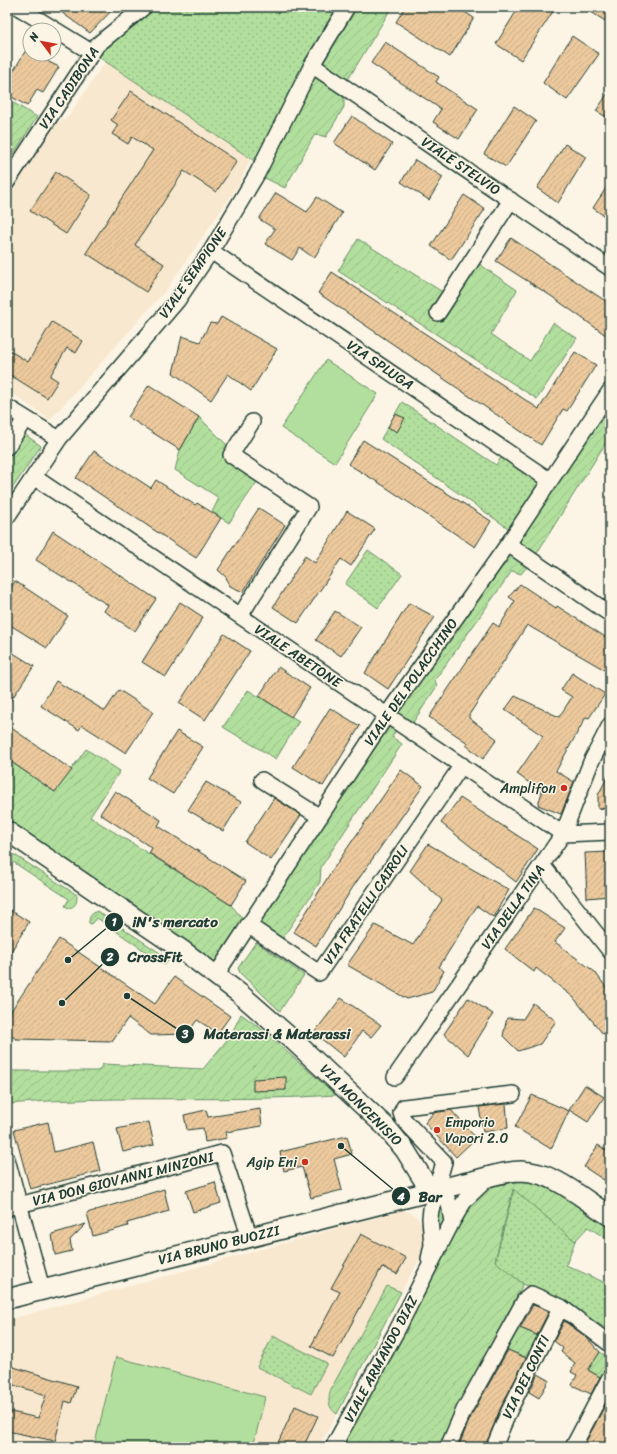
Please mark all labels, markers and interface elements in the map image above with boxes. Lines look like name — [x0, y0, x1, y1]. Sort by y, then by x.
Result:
north arrow — [22, 22, 62, 62]
text: N — [23, 28, 44, 46]
street label: VIA CADIBONA — [32, 42, 106, 134]
street label: VIALE STELVIO — [416, 130, 506, 202]
street label: VIALE SEMPIONE — [152, 221, 235, 324]
street label: VIA SPLUGA — [341, 333, 419, 397]
street label: VIALE DEL POLACCHINO — [357, 613, 465, 751]
street label: VIALE ABETONE — [249, 617, 348, 695]
place label: Amplifon — [499, 776, 556, 801]
marker: Amplifon — [559, 783, 569, 793]
street label: VIA FRATELLI CAIROLI — [317, 839, 416, 970]
street label: VIA DELLA TINA — [474, 859, 552, 955]
callout: iN's mercato — [104, 908, 226, 935]
text: iN's mercato — [132, 909, 218, 935]
text: 1 — [111, 911, 117, 933]
callout: CrossFit — [100, 944, 191, 971]
text: CrossFit — [126, 944, 183, 970]
text: 2 — [106, 946, 114, 968]
callout: Materassi & Materassi — [175, 1020, 358, 1047]
text: Materassi & Materassi — [203, 1021, 351, 1047]
text: 3 — [181, 1023, 189, 1045]
street label: VIA MONCENISIO — [314, 1058, 408, 1152]
place label: Emporio Vapori 2.0 — [445, 1110, 508, 1151]
marker: Emporio Vapori 2.0 — [432, 1125, 442, 1135]
street label: VIA DON GIOVANNI MINZONI — [30, 1144, 218, 1214]
place label: Agip Eni — [246, 1150, 298, 1175]
marker: Agip Eni — [300, 1157, 310, 1167]
callout: Bar — [391, 1183, 450, 1210]
text: Bar — [418, 1184, 443, 1210]
text: 4 — [396, 1186, 405, 1208]
street label: VIA BRUNO BUOZZI — [156, 1217, 284, 1272]
street label: VIALE ARMANDO DIAZ — [337, 1291, 425, 1427]
street label: VIA DEI CONTI — [495, 1330, 557, 1423]

